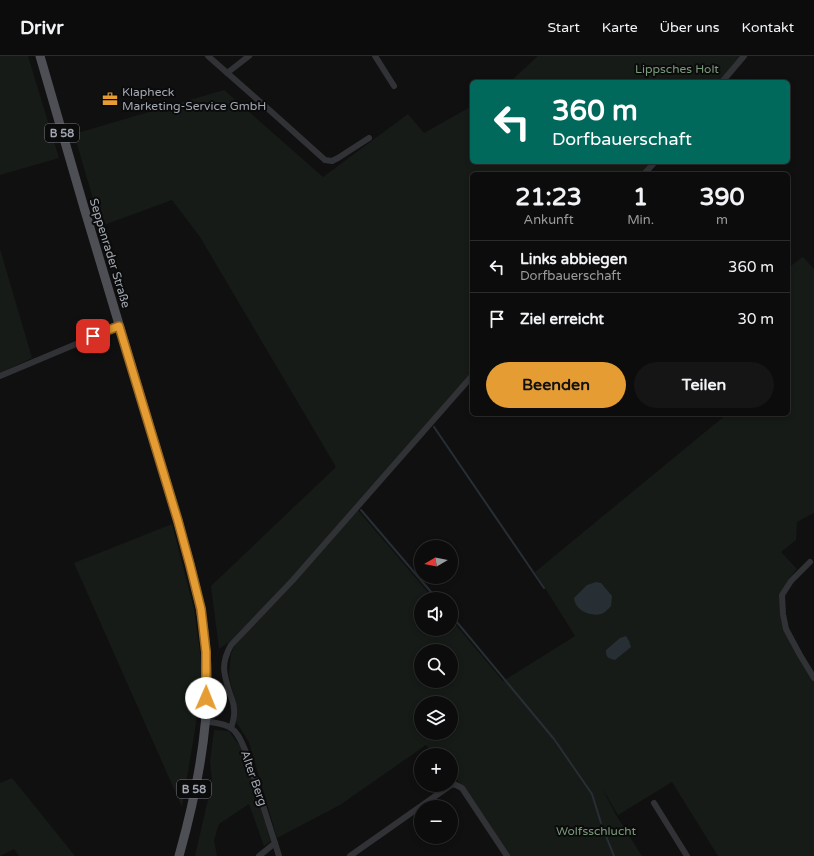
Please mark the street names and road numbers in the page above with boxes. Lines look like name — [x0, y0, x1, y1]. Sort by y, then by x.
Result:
road number: B 58 — [45, 124, 79, 142]
street label: Seppenrader Straße — [87, 196, 133, 310]
street label: Alter Berg — [238, 748, 270, 808]
road number: B 58 — [177, 780, 211, 798]

